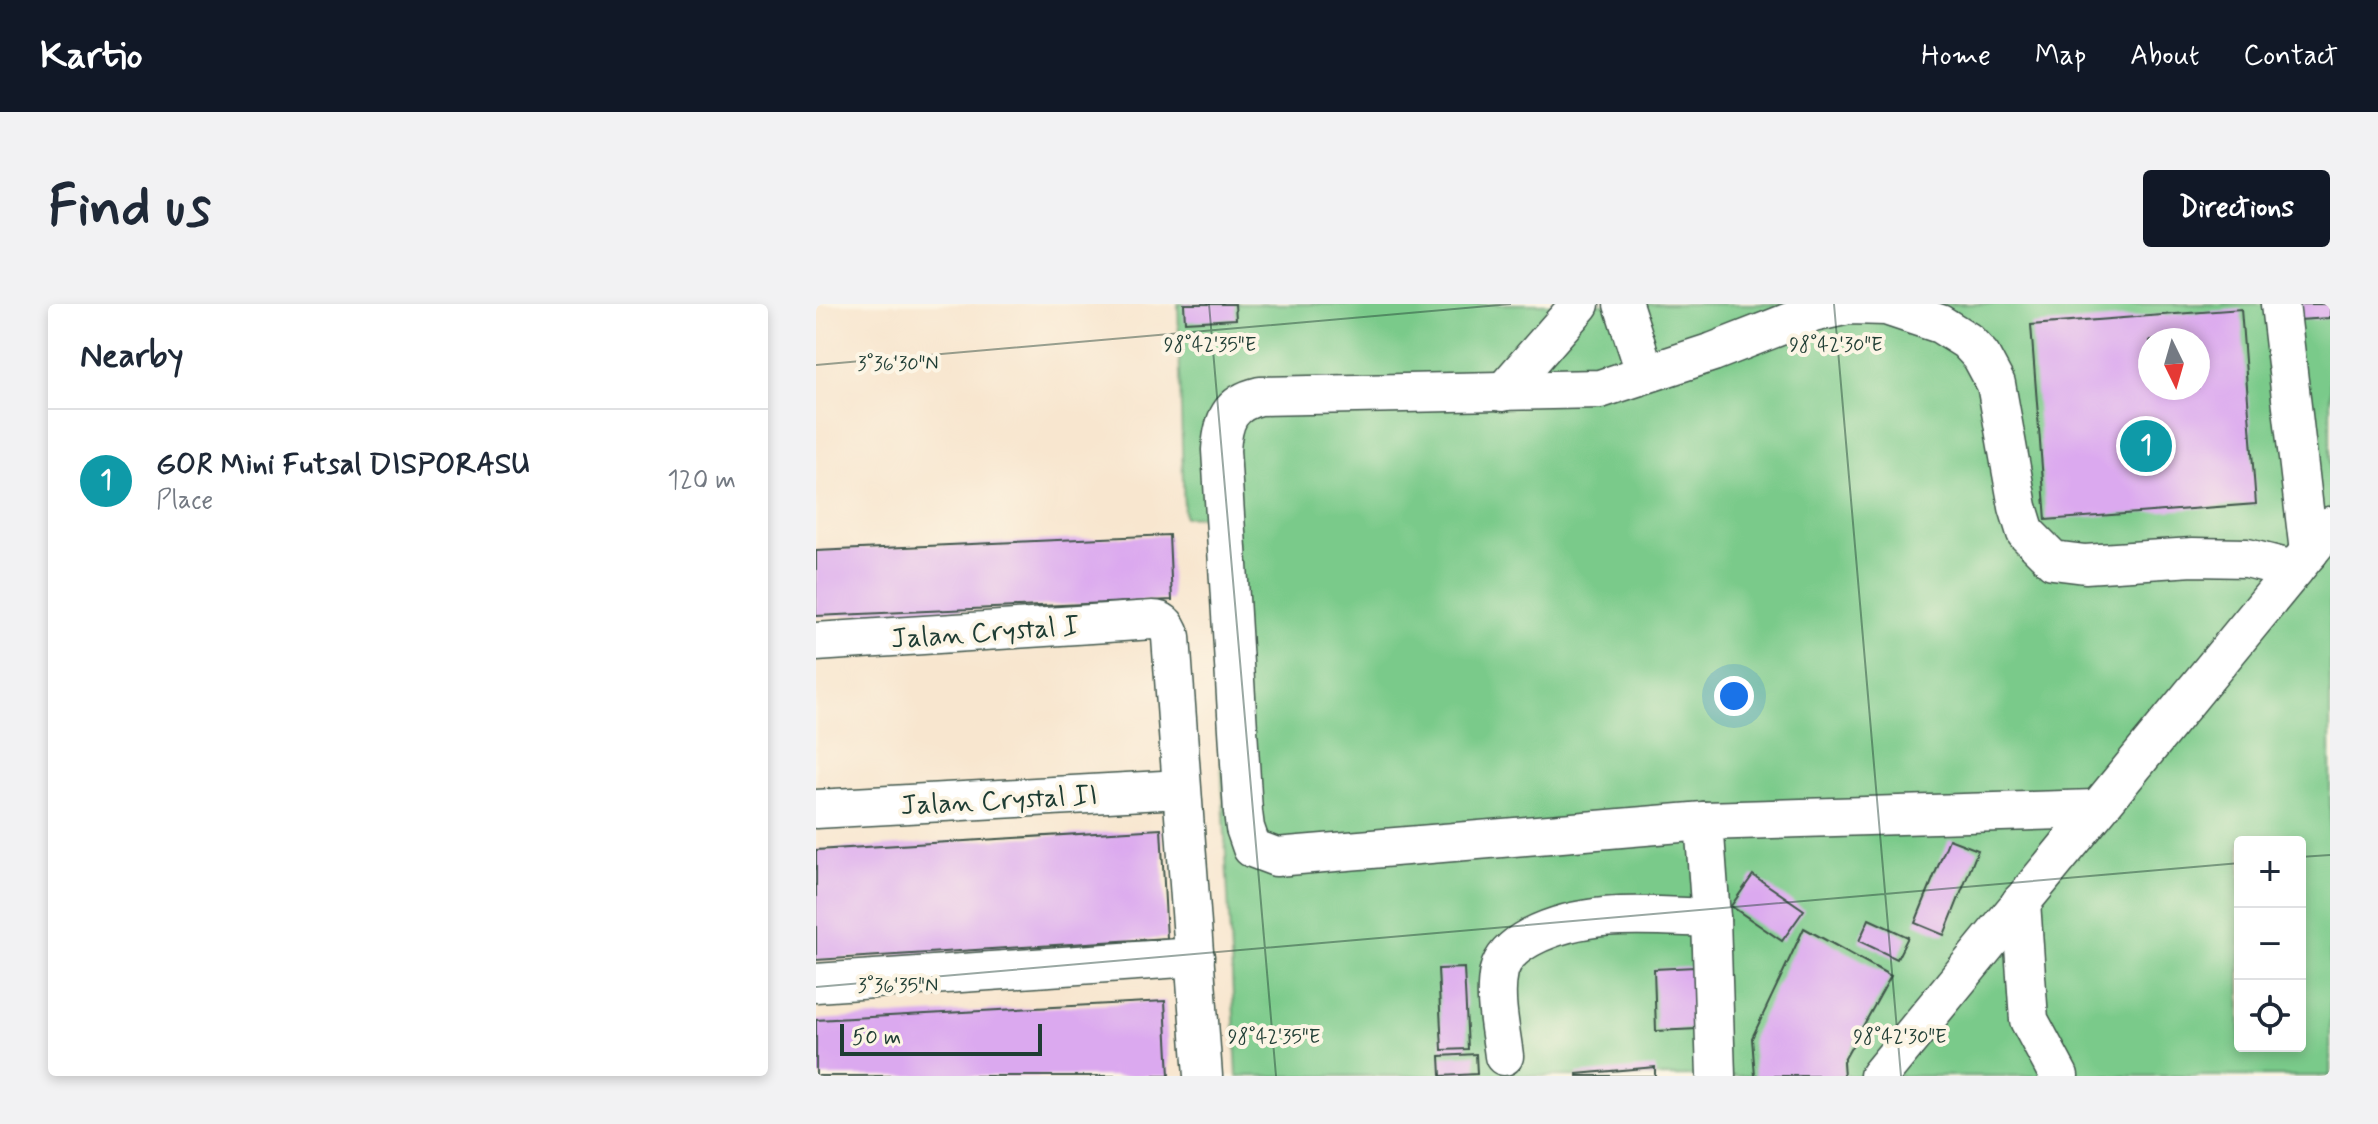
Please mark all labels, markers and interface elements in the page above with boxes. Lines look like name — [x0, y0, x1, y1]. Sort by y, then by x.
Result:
text: Kartio — [40, 32, 143, 81]
text: Home — [1921, 38, 1991, 75]
text: Map — [2035, 38, 2086, 75]
text: About — [2130, 38, 2199, 75]
text: Contact — [2243, 38, 2338, 75]
button: Directions — [2143, 170, 2330, 247]
text: Find us — [48, 172, 211, 245]
north arrow — [2138, 328, 2210, 400]
text: 98°42'35"E — [1164, 332, 1256, 359]
text: 98°42'30"E — [1789, 332, 1883, 359]
text: Nearby — [80, 334, 184, 379]
text: 3°36'30"N — [857, 351, 939, 378]
pin: 1 — [2120, 416, 2172, 476]
text: GOR Mini Futsal DISPORASU — [156, 445, 530, 484]
text: 1 — [100, 464, 112, 498]
text: 120 m — [667, 464, 736, 498]
text: Place — [156, 484, 213, 518]
street label: Jalan Crystal I — [890, 608, 1081, 659]
your location — [1714, 676, 1754, 716]
street label: Jalan Crystal II — [900, 778, 1099, 825]
map controls — [2234, 836, 2306, 1052]
button: + — [2234, 836, 2306, 908]
button: − — [2234, 908, 2306, 980]
text: 3°36'35"N — [858, 973, 938, 1000]
button: locate — [2234, 980, 2306, 1052]
scale bar — [840, 1020, 1042, 1056]
text: 50 m — [852, 1024, 901, 1052]
text: 98°42'35"E — [1228, 1024, 1320, 1051]
text: 98°42'30"E — [1853, 1024, 1947, 1051]

